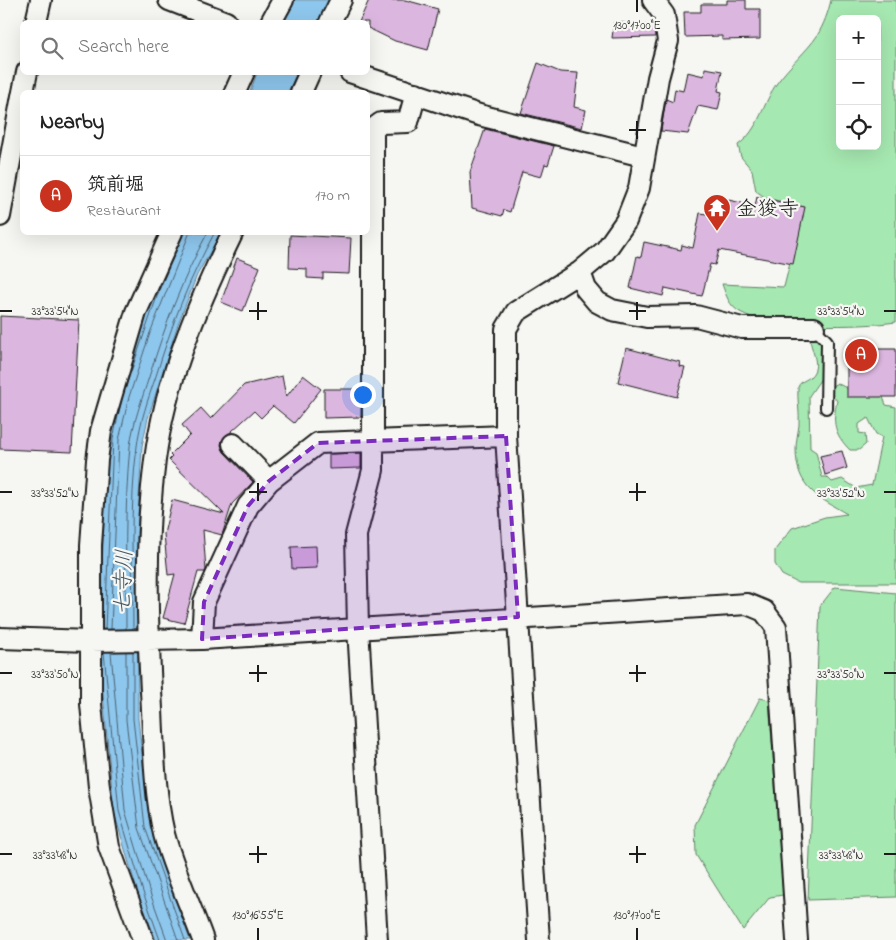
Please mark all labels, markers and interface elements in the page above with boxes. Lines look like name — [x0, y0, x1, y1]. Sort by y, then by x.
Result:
map controls — [836, 15, 881, 150]
button: + — [836, 15, 881, 60]
text: 130°17'00"E — [613, 17, 661, 35]
search box — [20, 20, 370, 75]
icon: search — [38, 34, 66, 62]
text: Search here — [78, 34, 169, 61]
button: − — [836, 60, 881, 105]
button: locate — [836, 105, 881, 150]
text: Nearby — [40, 108, 104, 138]
text: 筑前堀 — [87, 172, 144, 199]
text: A — [51, 184, 61, 208]
text: 170 m — [315, 184, 350, 208]
temple icon: 金狻寺 — [702, 193, 732, 232]
place label: 金狻寺 — [736, 195, 799, 225]
text: Restaurant — [87, 199, 161, 223]
text: 33°33'54"N — [31, 303, 79, 321]
text: 33°33'54"N — [817, 303, 865, 321]
pin: A — [845, 336, 877, 374]
your location — [350, 382, 376, 408]
text: 33°33'52"N — [31, 485, 79, 503]
text: 33°33'52"N — [817, 485, 865, 503]
water label: 七寺川 — [108, 549, 142, 616]
text: 33°33'50"N — [31, 666, 79, 684]
text: 33°33'50"N — [817, 666, 865, 684]
text: 33°33'48"N — [33, 847, 77, 865]
text: 33°33'48"N — [819, 847, 863, 865]
text: 130°16'55"E — [232, 907, 284, 925]
text: 130°17'00"E — [613, 907, 661, 925]

